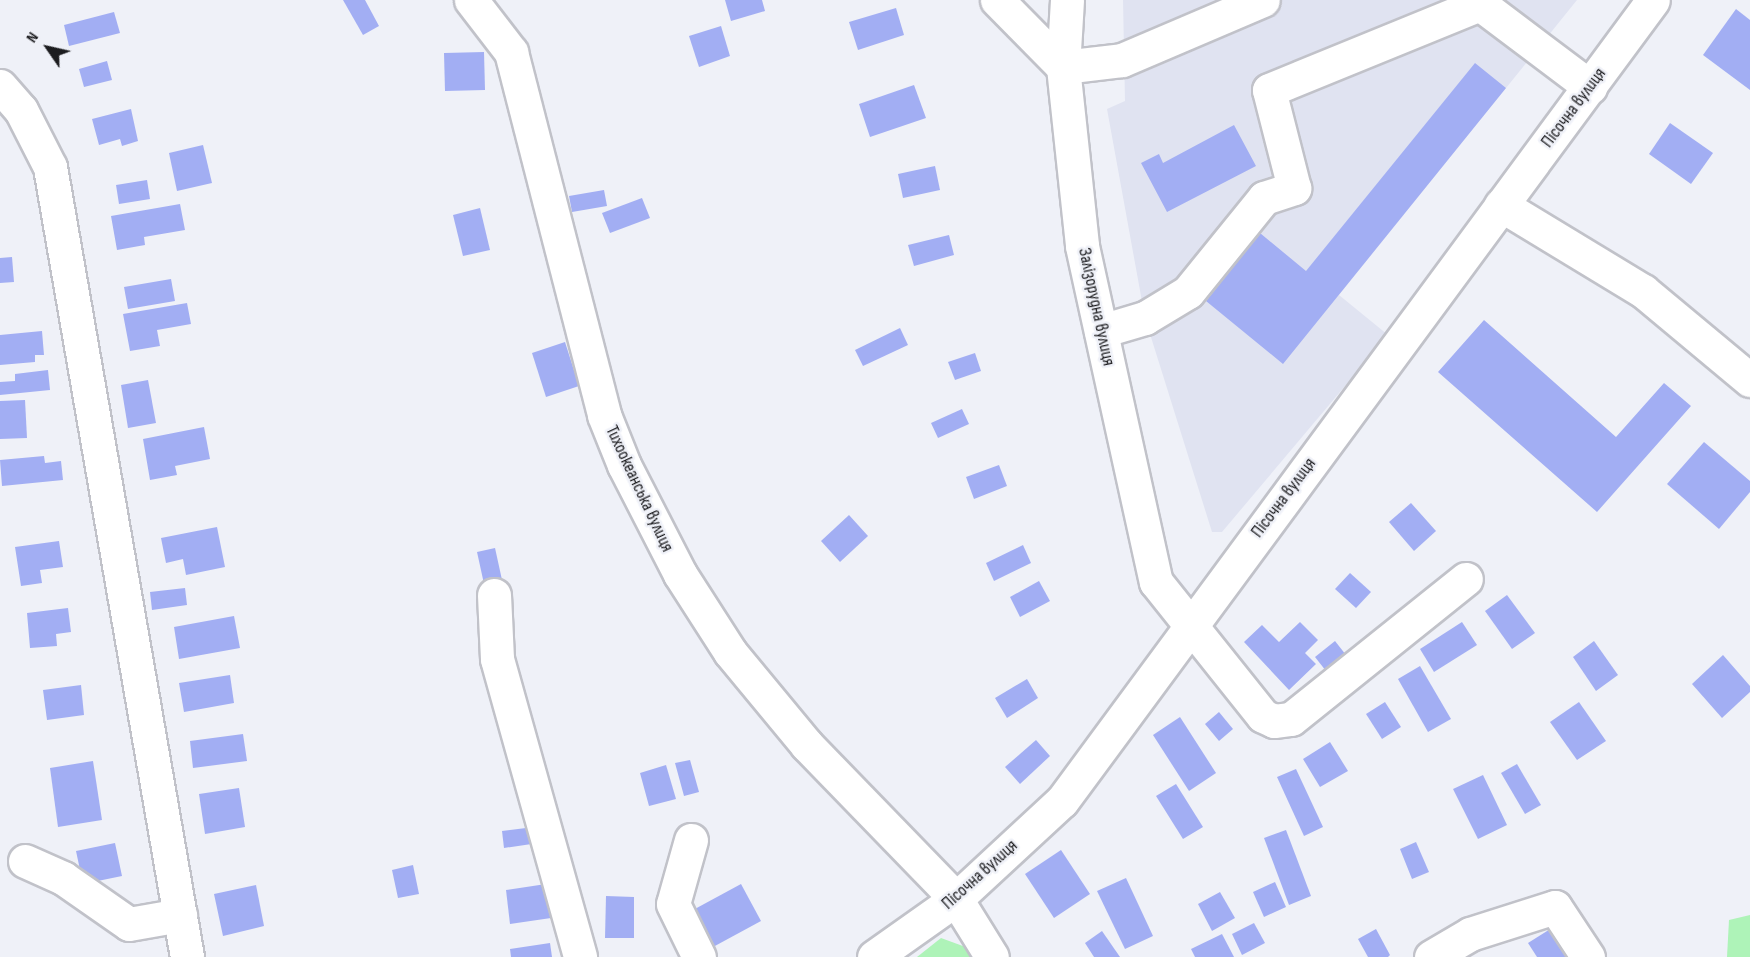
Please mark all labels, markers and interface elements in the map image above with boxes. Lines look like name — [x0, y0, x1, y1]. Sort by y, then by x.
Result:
north arrow — [18, 18, 78, 78]
text: N — [22, 29, 43, 47]
street label: Пісочна вулиця — [1537, 64, 1611, 152]
street label: Залізорудна вулиця — [1073, 246, 1119, 368]
street label: Тихоокеанська вулиця — [600, 422, 678, 556]
street label: Пісочна вулиця — [1247, 454, 1321, 542]
street label: Пісочна вулиця — [938, 835, 1022, 915]

